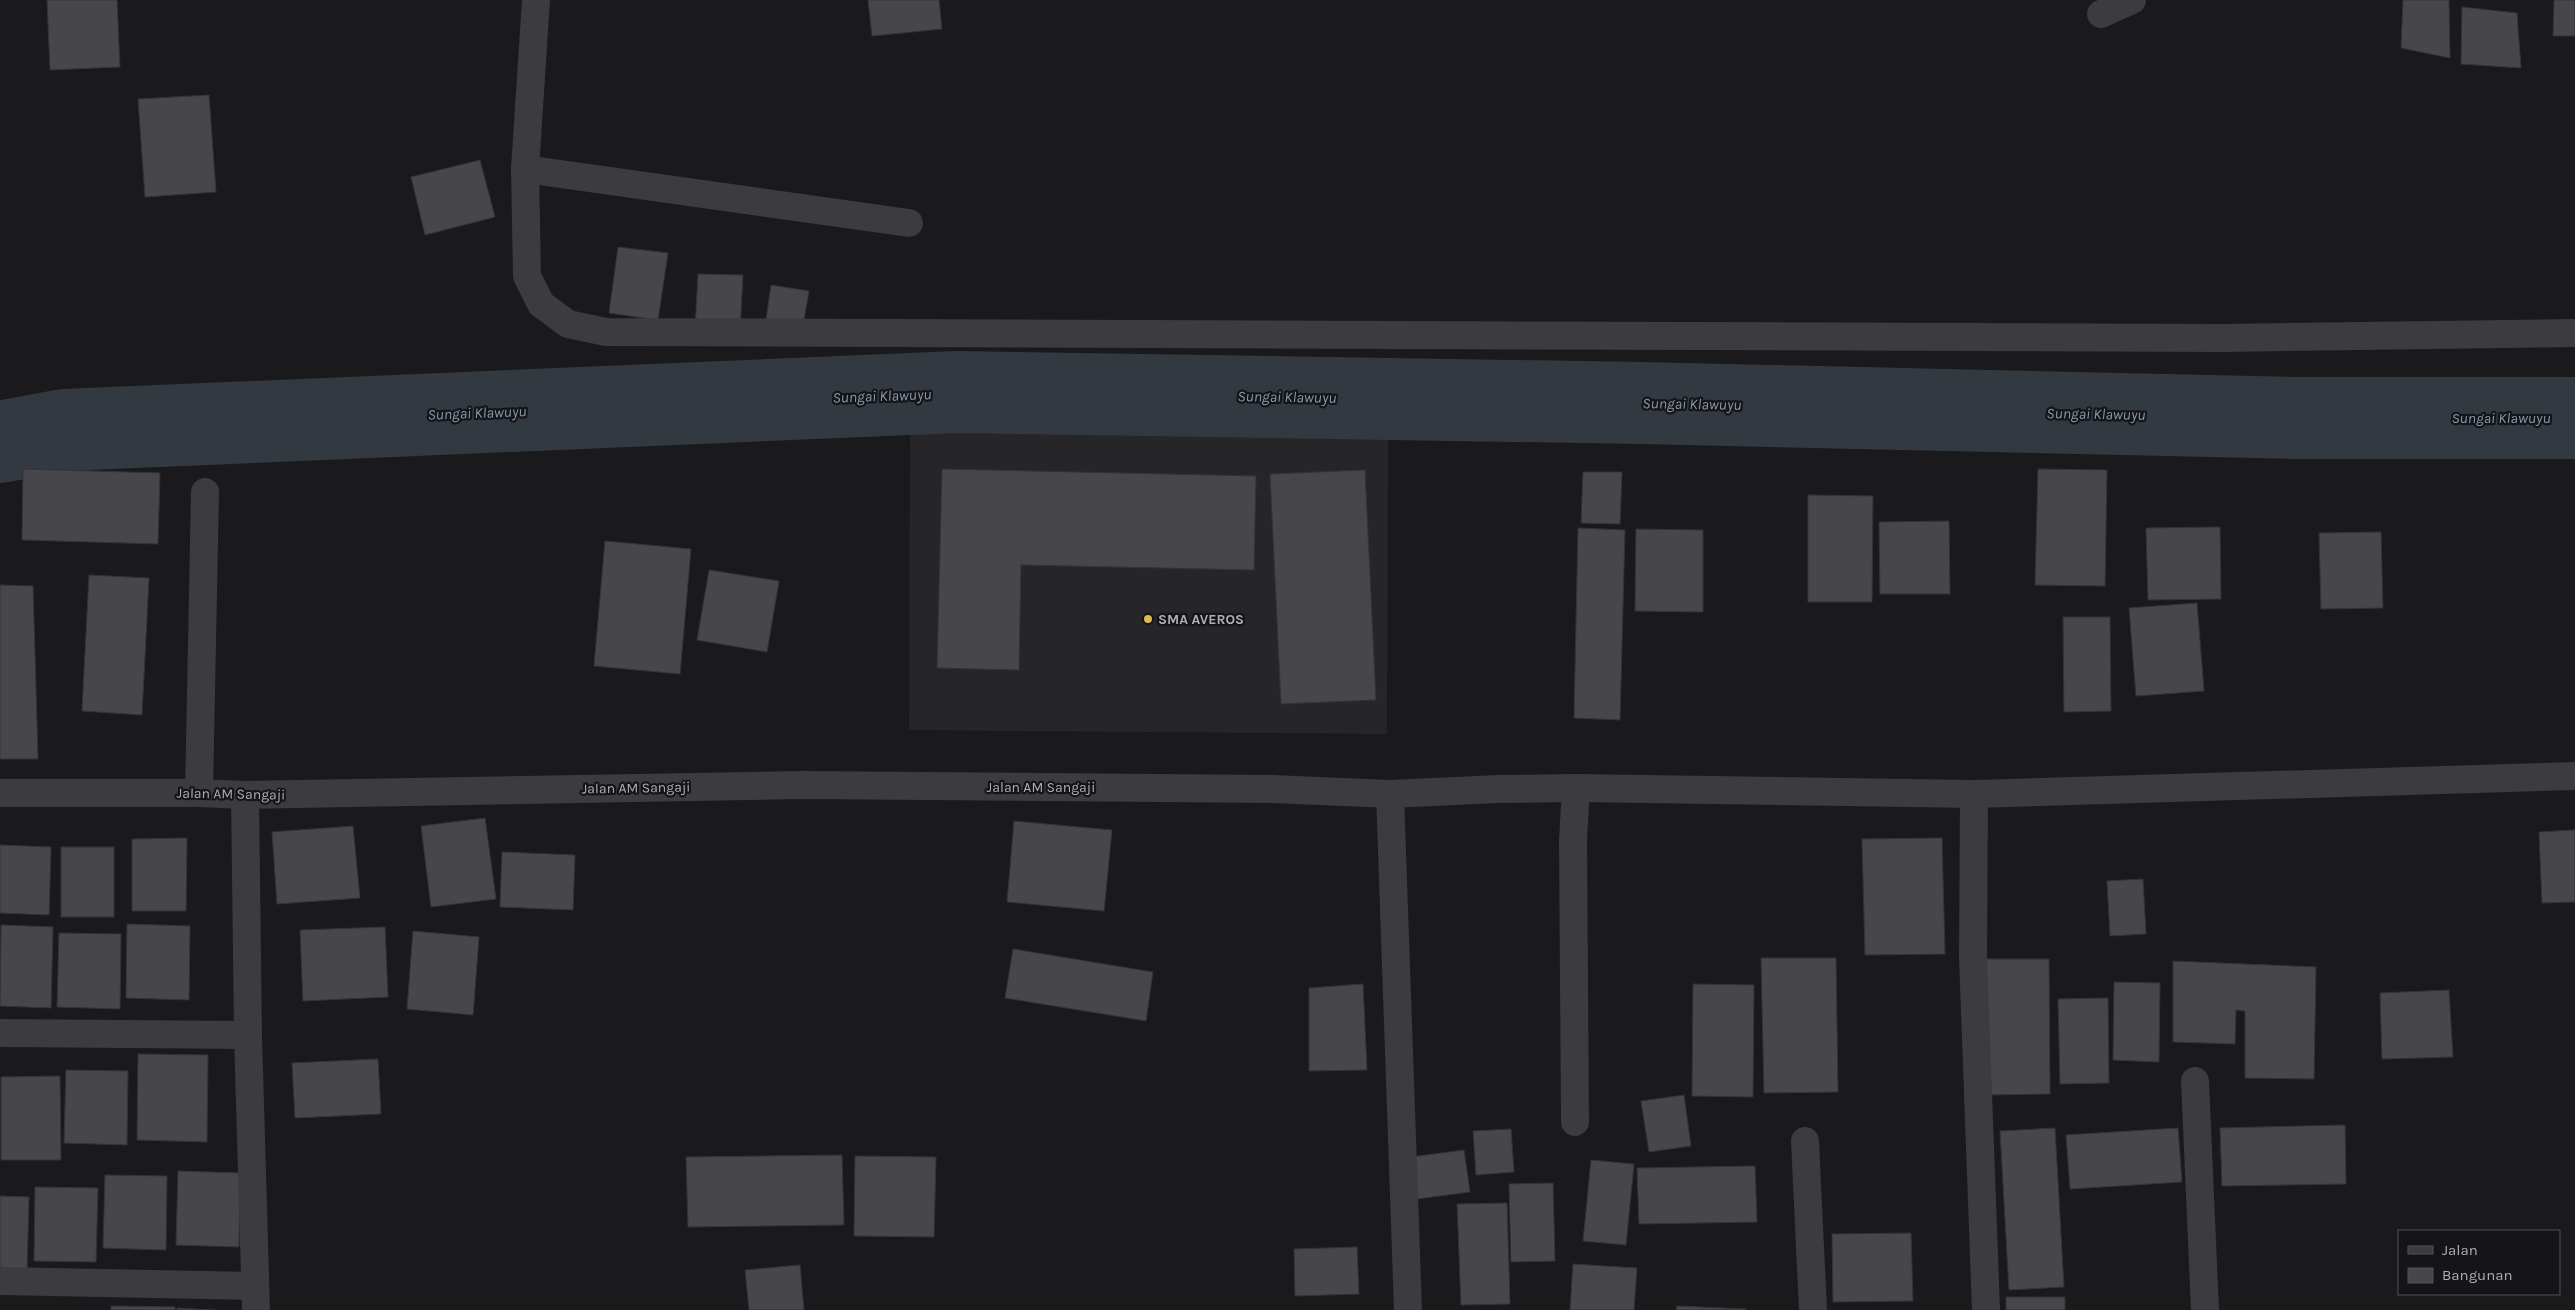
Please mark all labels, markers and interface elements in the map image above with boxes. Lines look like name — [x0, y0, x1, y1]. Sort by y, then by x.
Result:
water label: Sungai Klawuyu — [832, 385, 932, 407]
water label: Sungai Klawuyu — [1237, 387, 1337, 407]
water label: Sungai Klawuyu — [1642, 394, 1742, 414]
water label: Sungai Klawuyu — [427, 402, 527, 424]
water label: Sungai Klawuyu — [2046, 404, 2146, 424]
water label: Sungai Klawuyu — [2451, 409, 2551, 427]
place label: SMA AVEROS — [1158, 611, 1244, 628]
marker: SMA AVEROS — [1142, 613, 1154, 625]
street label: Jalan AM Sangaji — [581, 779, 691, 797]
street label: Jalan AM Sangaji — [987, 779, 1095, 796]
street label: Jalan AM Sangaji — [176, 785, 286, 803]
legend — [2398, 1230, 2560, 1295]
text: Jalan — [2442, 1241, 2478, 1259]
text: Bangunan — [2442, 1266, 2513, 1284]

